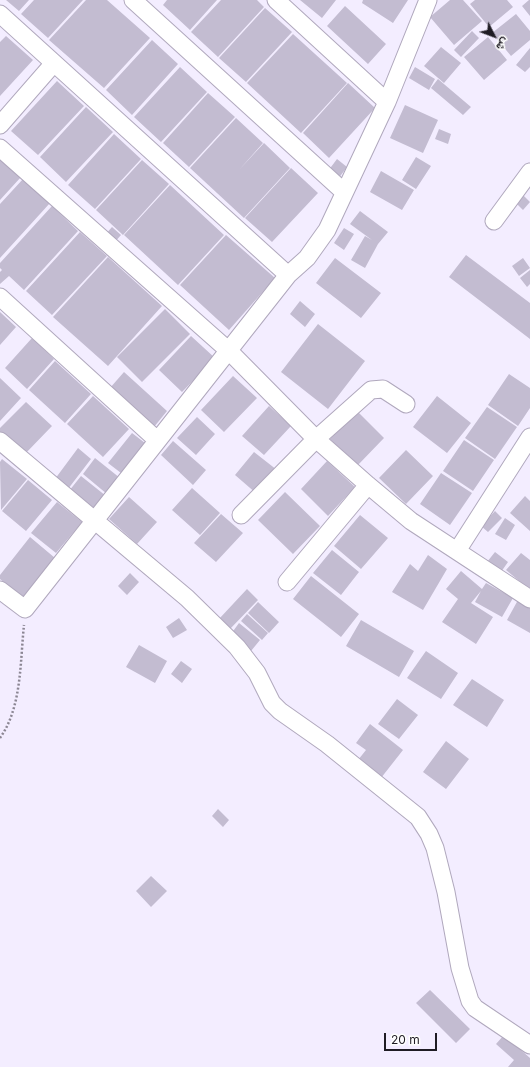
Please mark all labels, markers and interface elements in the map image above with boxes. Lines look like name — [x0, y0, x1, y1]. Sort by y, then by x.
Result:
north arrow — [474, 16, 514, 56]
text: ش — [493, 34, 513, 54]
scale bar — [386, 1025, 439, 1051]
text: 20 m — [391, 1032, 420, 1047]

